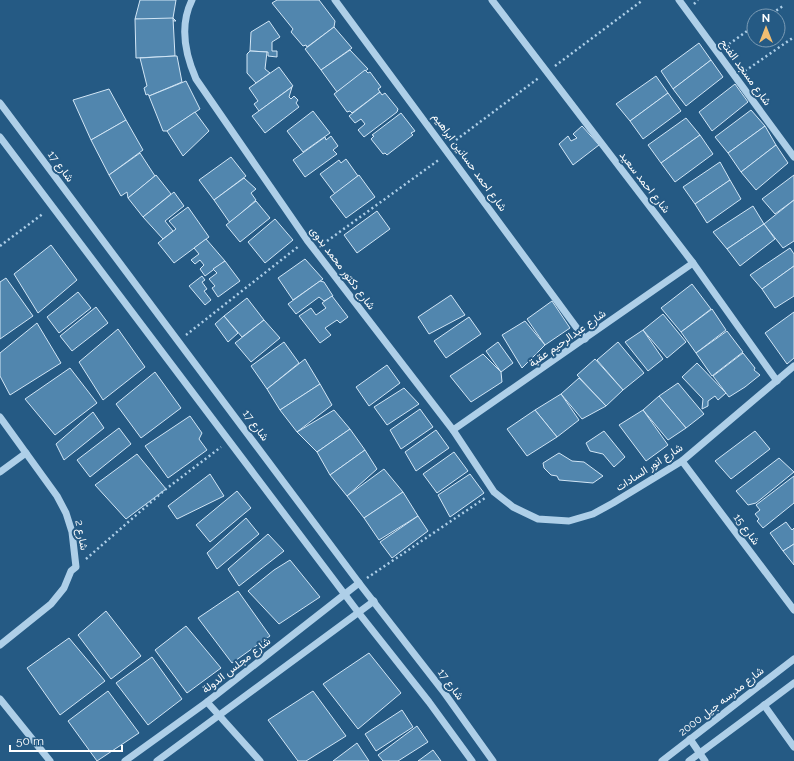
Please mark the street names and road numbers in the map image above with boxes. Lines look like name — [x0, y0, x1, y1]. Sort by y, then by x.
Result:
street label: شارع مسجد الفتح — [716, 37, 774, 109]
street label: شارع احمد حسانين ابراهيم — [429, 111, 510, 215]
street label: شارع 17 — [44, 148, 77, 185]
street label: شارع احمد سعيد — [616, 149, 673, 217]
street label: شارع دكتور محمد بدوى — [306, 224, 378, 313]
street label: شارع عبدالرحيم عقبة — [526, 307, 609, 371]
street label: شارع 17 — [239, 407, 272, 444]
street label: شارع انور السادات — [613, 441, 686, 495]
street label: شارع 15 — [730, 511, 763, 548]
street label: شارع 2 — [71, 519, 91, 552]
street label: شارع مجلس الدولة — [199, 634, 274, 697]
street label: شارع مدرسه جيل 2000 — [676, 664, 767, 740]
street label: شارع 17 — [434, 666, 467, 703]

